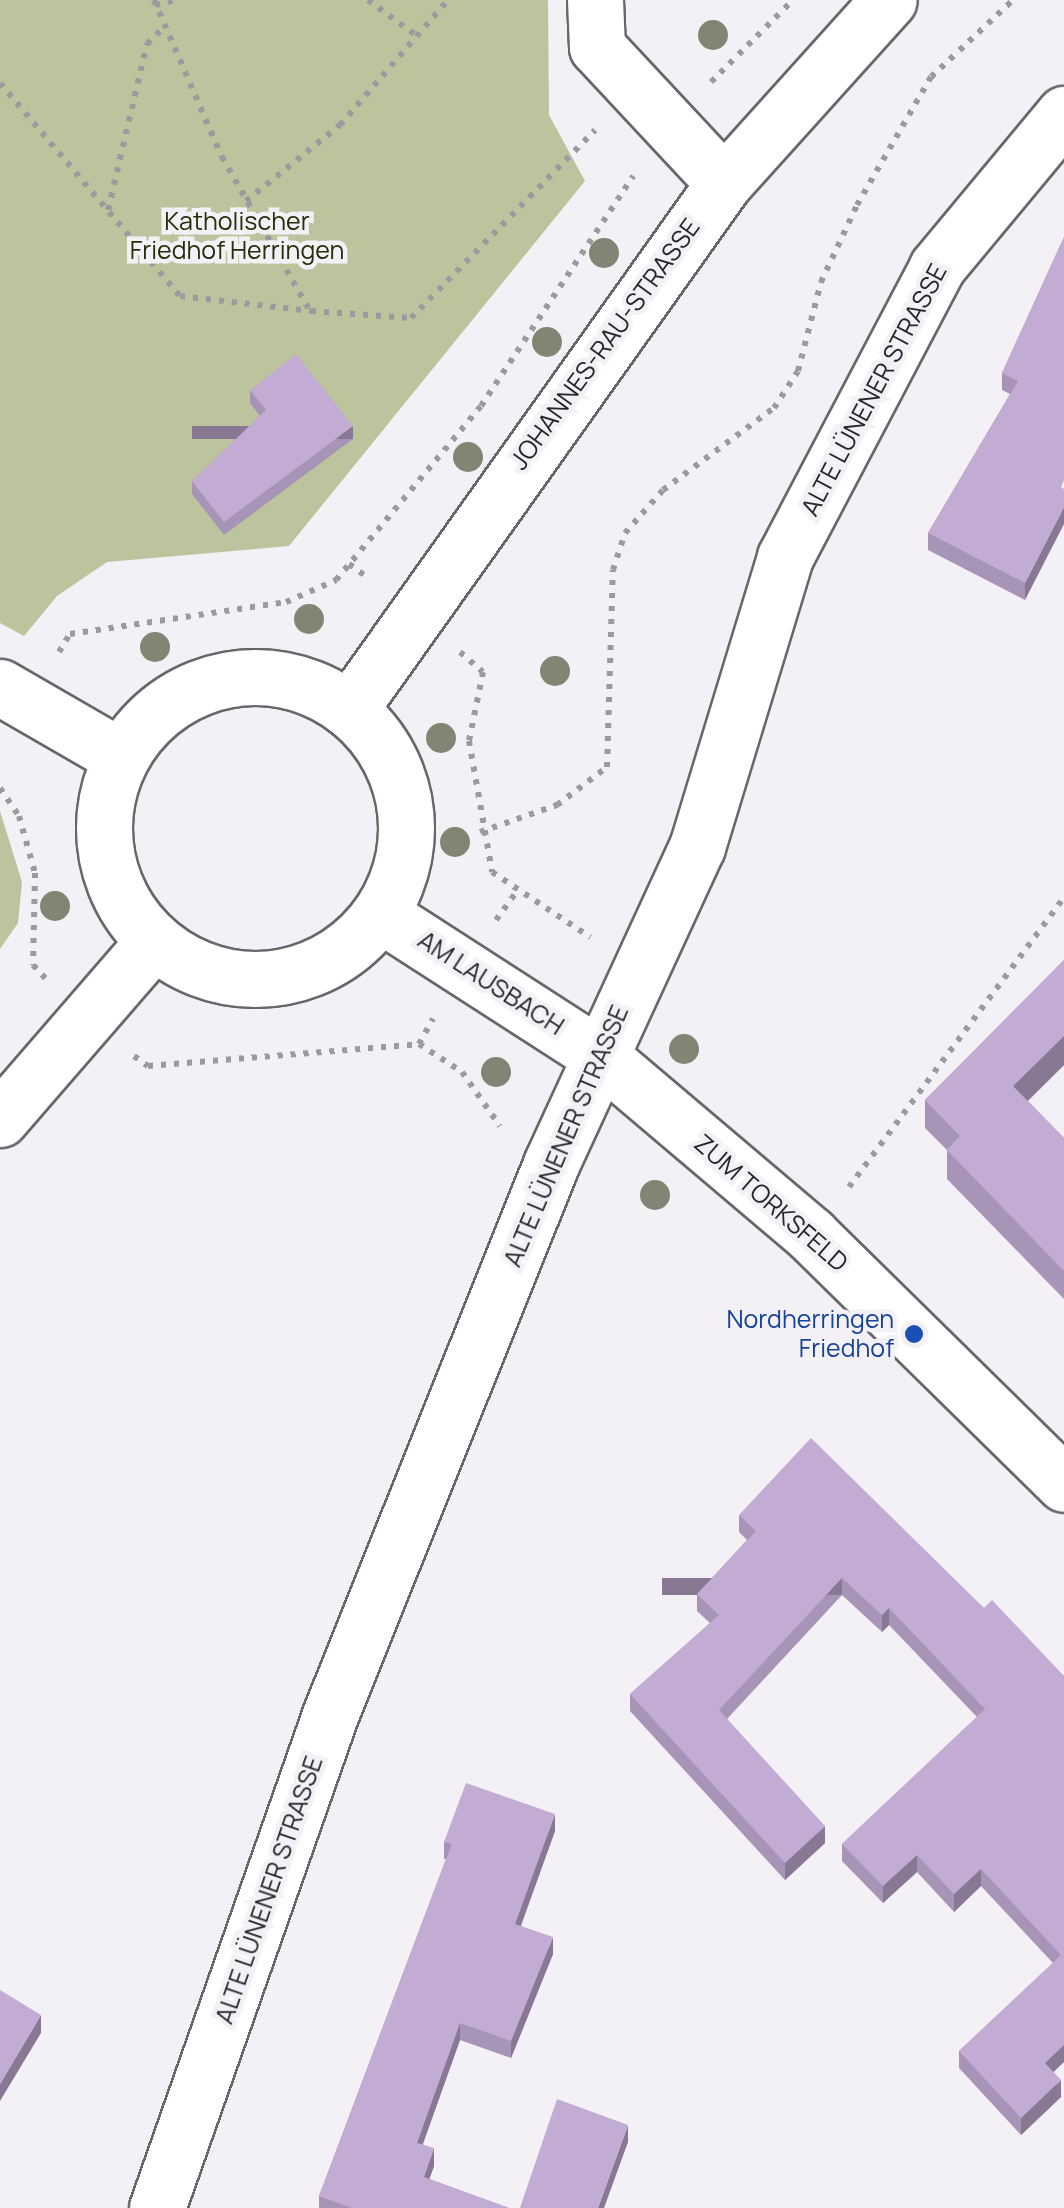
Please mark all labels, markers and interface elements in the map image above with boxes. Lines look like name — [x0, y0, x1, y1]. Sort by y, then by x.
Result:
park label: Katholischer Friedhof Herringen — [130, 207, 344, 266]
street label: JOHANNES-RAU-STRASSE — [504, 213, 706, 475]
street label: ALTE LÜNENER STRASSE — [795, 259, 953, 521]
street label: AM LAUSBACH — [412, 925, 570, 1041]
street label: ALTE LÜNENER STRASSE — [497, 1001, 635, 1271]
street label: ZUM TORKSFELD — [688, 1128, 854, 1278]
place label: Nordherringen Friedhof — [726, 1305, 894, 1364]
marker: Nordherringen Friedhof — [903, 1323, 925, 1345]
street label: ALTE LÜNENER STRASSE — [209, 1752, 329, 2028]

